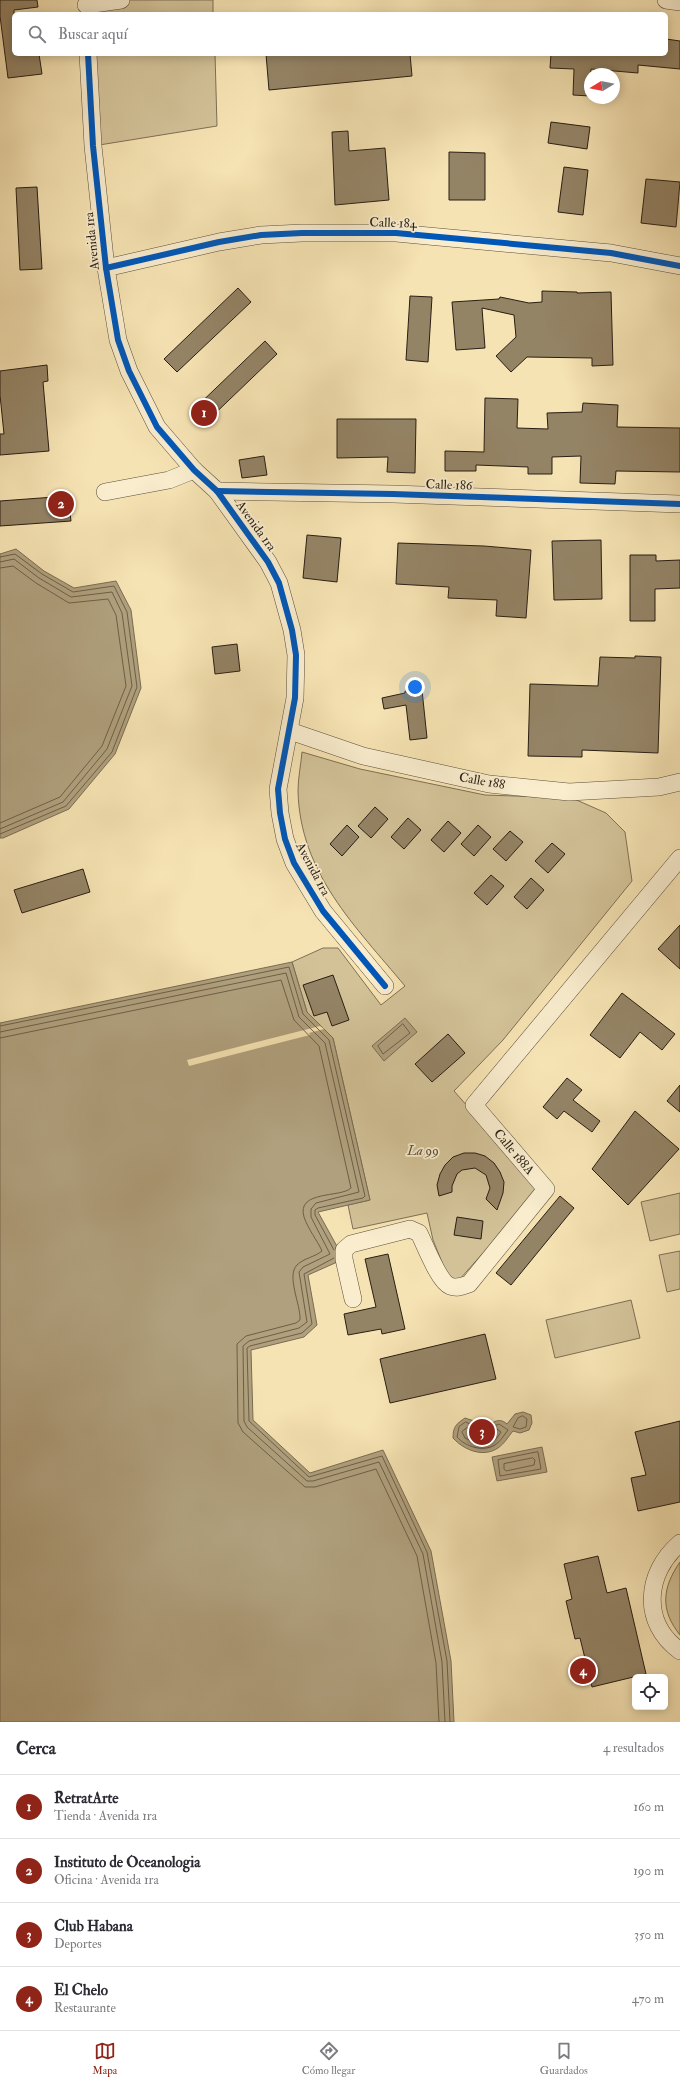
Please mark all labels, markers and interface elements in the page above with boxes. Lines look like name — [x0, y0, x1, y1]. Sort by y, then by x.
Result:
search box — [12, 12, 668, 56]
icon: search — [26, 23, 48, 45]
text: Buscar aquí — [58, 25, 127, 44]
north arrow — [584, 68, 620, 104]
street label: Avenida 1ra — [81, 211, 103, 272]
street label: Calle 184 — [369, 214, 418, 232]
pin: 1 — [191, 398, 217, 428]
street label: Calle 186 — [425, 476, 474, 494]
pin: 2 — [48, 489, 74, 519]
street label: Avenida 1ra — [232, 497, 280, 555]
your location — [405, 677, 425, 697]
street label: Calle 188 — [458, 769, 506, 793]
street label: Avenida 1ra — [292, 839, 334, 899]
street label: Calle 188A — [490, 1126, 538, 1179]
park label: La 99 — [406, 1143, 439, 1159]
pin: 3 — [469, 1417, 495, 1447]
pin: 4 — [570, 1656, 596, 1686]
map controls — [632, 1674, 668, 1710]
button: locate — [632, 1674, 668, 1710]
text: Cerca — [16, 1738, 56, 1759]
text: 4 resultados — [603, 1740, 664, 1756]
text: RetratArte — [54, 1789, 119, 1808]
text: 1 — [27, 1799, 31, 1815]
text: 160 m — [633, 1799, 664, 1815]
text: Tienda · Avenida 1ra — [54, 1808, 157, 1824]
text: Instituto de Oceanologia — [54, 1853, 200, 1872]
text: 2 — [26, 1863, 32, 1879]
text: 190 m — [633, 1863, 664, 1879]
text: Oficina · Avenida 1ra — [54, 1872, 159, 1888]
text: Club Habana — [54, 1917, 133, 1936]
text: 3 — [27, 1927, 32, 1943]
text: 350 m — [634, 1927, 664, 1943]
text: Deportes — [54, 1936, 102, 1952]
text: El Chelo — [54, 1981, 108, 2000]
text: 4 — [25, 1991, 33, 2007]
text: 470 m — [632, 1991, 664, 2007]
text: Restaurante — [54, 2000, 116, 2016]
tab: Mapa — [92, 2040, 117, 2077]
tab: Cómo llegar — [302, 2040, 355, 2077]
tab: Guardados — [540, 2040, 588, 2077]

